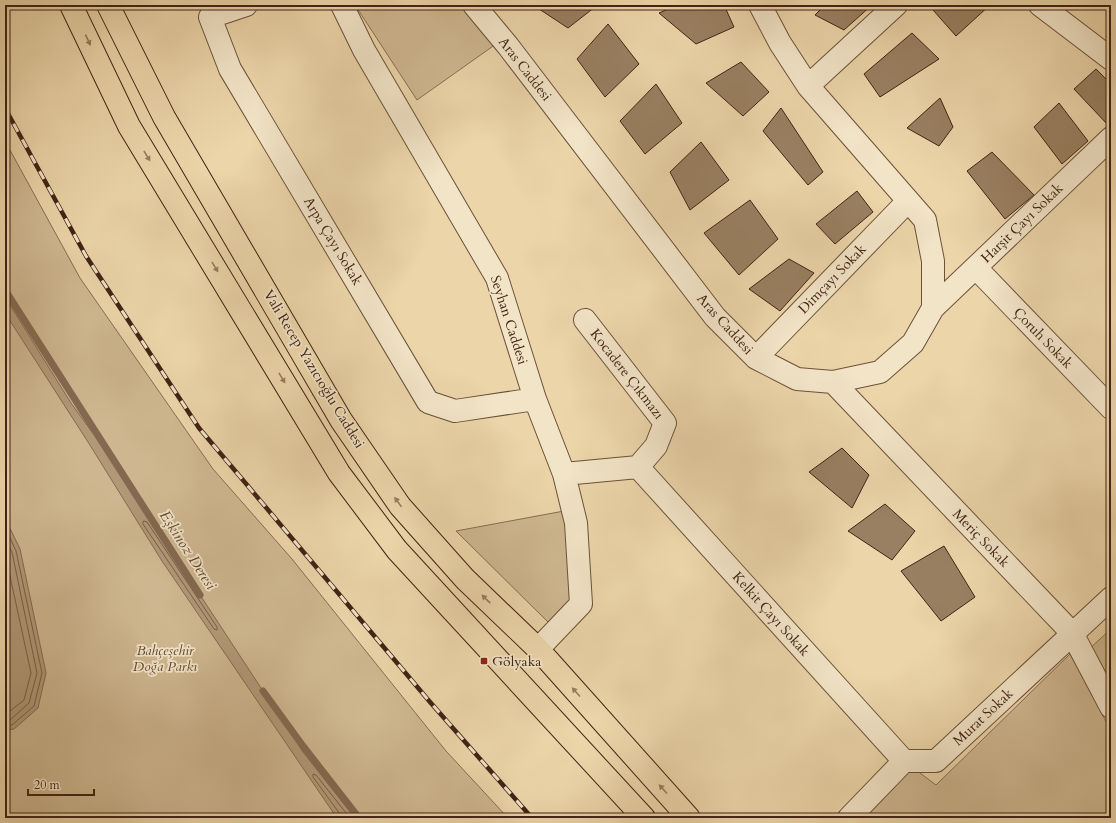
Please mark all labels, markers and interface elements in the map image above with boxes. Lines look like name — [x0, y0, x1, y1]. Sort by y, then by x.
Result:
street label: Aras Caddesi — [494, 33, 556, 105]
one-way arrow — [85, 35, 91, 46]
one-way arrow — [143, 151, 151, 161]
street label: Harşit Çayı Sokak — [977, 179, 1067, 267]
street label: Arpa Çayı Sokak — [299, 193, 367, 289]
street label: Dimçayı Sokak — [794, 240, 871, 318]
one-way arrow — [211, 261, 218, 273]
street label: Seyhan Caddesi — [486, 273, 532, 367]
street label: Vali Recep Yazıcıoğlu Caddesi — [259, 286, 369, 452]
street label: Aras Caddesi — [692, 289, 758, 359]
street label: Çoruh Sokak — [1009, 303, 1077, 373]
street label: Kocadere Çıkmazı — [586, 325, 668, 423]
one-way arrow — [278, 372, 285, 384]
one-way arrow — [394, 497, 403, 508]
street label: Meriç Sokak — [948, 505, 1014, 572]
water label: Eşkinoz Deresi — [155, 507, 222, 594]
street label: Kelkit Çayı Sokak — [728, 568, 814, 661]
one-way arrow — [481, 594, 491, 604]
park label: Bahçeşehir Doğa Parkı — [133, 641, 197, 676]
place label: Gölyaka — [492, 652, 541, 671]
marker: Gölyaka — [479, 656, 489, 666]
street label: Murat Sokak — [949, 684, 1018, 750]
one-way arrow — [571, 687, 581, 697]
scale bar — [28, 771, 94, 797]
text: 20 m — [34, 777, 61, 793]
one-way arrow — [658, 784, 667, 794]

